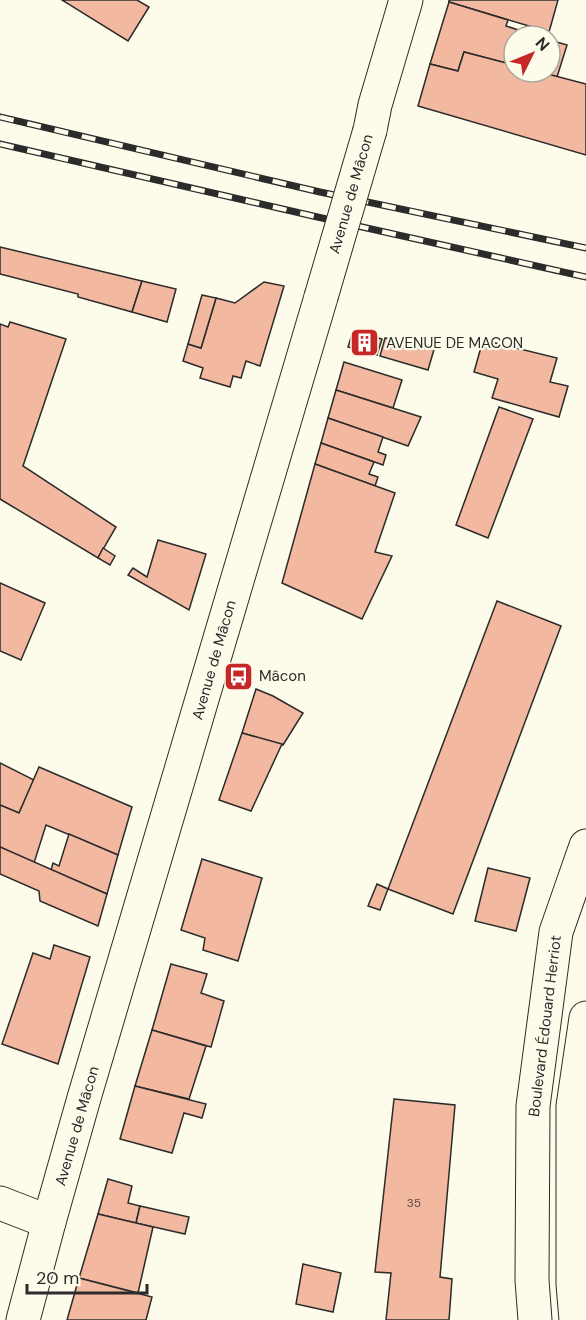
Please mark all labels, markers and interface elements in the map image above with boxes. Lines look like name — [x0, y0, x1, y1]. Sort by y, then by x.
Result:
north arrow — [502, 24, 562, 84]
text: N — [531, 33, 554, 56]
street label: Avenue de Mâcon — [324, 132, 378, 256]
building icon: AVENUE DE MACON — [349, 327, 381, 359]
place label: AVENUE DE MACON — [386, 333, 523, 353]
street label: Avenue de Mâcon — [187, 598, 241, 722]
bus stop icon: Mâcon — [222, 660, 254, 692]
place label: Mâcon — [259, 666, 306, 686]
street label: Boulevard Édouard Herriot — [524, 934, 566, 1118]
street label: Avenue de Mâcon — [50, 1064, 104, 1188]
house number: 35 — [407, 1195, 421, 1211]
scale bar — [27, 1257, 147, 1295]
text: 20 m — [36, 1266, 79, 1290]

